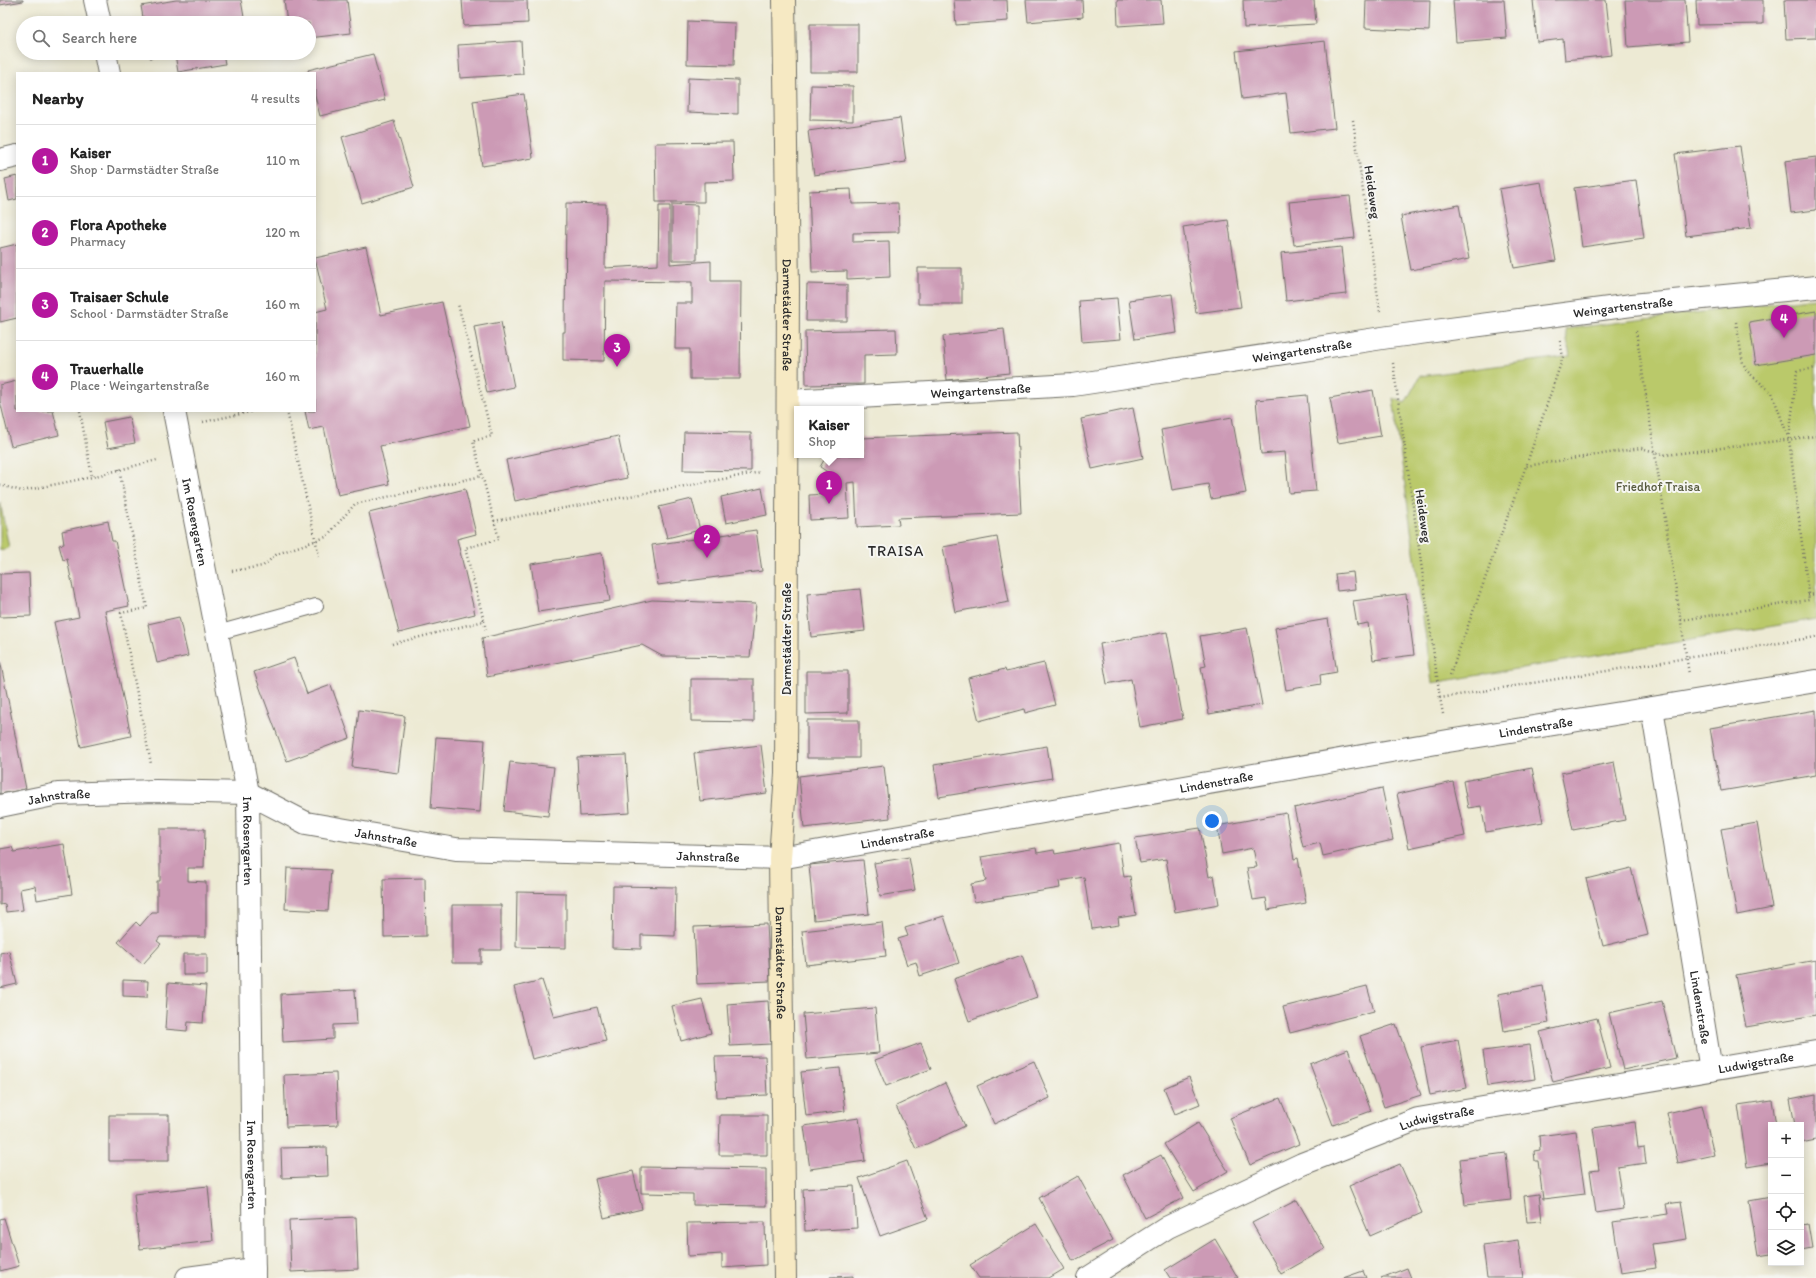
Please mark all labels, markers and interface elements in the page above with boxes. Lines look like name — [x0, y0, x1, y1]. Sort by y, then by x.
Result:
search box — [16, 16, 316, 60]
icon: search — [30, 27, 52, 49]
text: Search here — [62, 29, 137, 47]
text: Nearby — [32, 88, 84, 108]
text: 4 results — [251, 91, 300, 106]
text: Kaiser — [70, 144, 111, 162]
text: 1 — [42, 153, 48, 168]
text: 110 m — [266, 153, 300, 168]
text: Shop · Darmstädter Straße — [70, 162, 219, 177]
street label: Heideweg — [1361, 164, 1384, 220]
text: Flora Apotheke — [70, 216, 167, 234]
text: 2 — [42, 225, 48, 240]
text: 120 m — [265, 225, 300, 240]
text: Pharmacy — [70, 234, 126, 249]
street label: Darmstädter Straße — [780, 258, 795, 371]
text: Traisaer Schule — [70, 288, 169, 306]
street label: Weingartenstraße — [1572, 294, 1674, 321]
text: 3 — [41, 297, 49, 312]
text: 160 m — [265, 297, 300, 312]
pin: 4 — [1771, 305, 1797, 338]
text: School · Darmstädter Straße — [70, 306, 229, 321]
pin: 3 — [604, 334, 630, 367]
street label: Weingartenstraße — [1251, 336, 1353, 366]
text: Trauerhalle — [70, 360, 144, 378]
text: 4 — [41, 369, 49, 384]
text: 160 m — [265, 369, 300, 384]
text: Place · Weingartenstraße — [70, 378, 209, 393]
street label: Weingartenstraße — [930, 380, 1031, 401]
popup — [794, 406, 864, 458]
text: Kaiser — [809, 416, 849, 434]
text: Shop — [809, 434, 836, 449]
pin: 1 — [816, 471, 842, 504]
street label: Im Rosengarten — [179, 477, 211, 568]
park label: Friedhof Traisa — [1616, 479, 1700, 494]
street label: Heideweg — [1412, 488, 1435, 544]
pin: 2 — [694, 525, 720, 558]
district label: TRAISA — [868, 542, 924, 560]
street label: Darmstädter Straße — [779, 583, 794, 695]
street label: Lindenstraße — [1498, 714, 1574, 741]
street label: Lindenstraße — [1178, 768, 1255, 796]
street label: Jahnstraße — [26, 786, 91, 808]
street label: Im Rosengarten — [240, 796, 256, 886]
your location — [1202, 811, 1222, 831]
street label: Lindenstraße — [859, 824, 935, 852]
street label: Jahnstraße — [354, 825, 419, 850]
street label: Jahnstraße — [676, 848, 740, 865]
street label: Darmstädter Straße — [773, 906, 789, 1019]
street label: Lindenstraße — [1687, 969, 1714, 1045]
street label: Ludwigstraße — [1717, 1049, 1795, 1076]
street label: Ludwigstraße — [1397, 1103, 1475, 1134]
street label: Im Rosengarten — [244, 1120, 260, 1210]
map controls — [1768, 1122, 1804, 1266]
button: + — [1768, 1122, 1804, 1158]
button: − — [1768, 1158, 1804, 1194]
button: locate — [1768, 1194, 1804, 1230]
button: layers — [1768, 1230, 1804, 1266]

